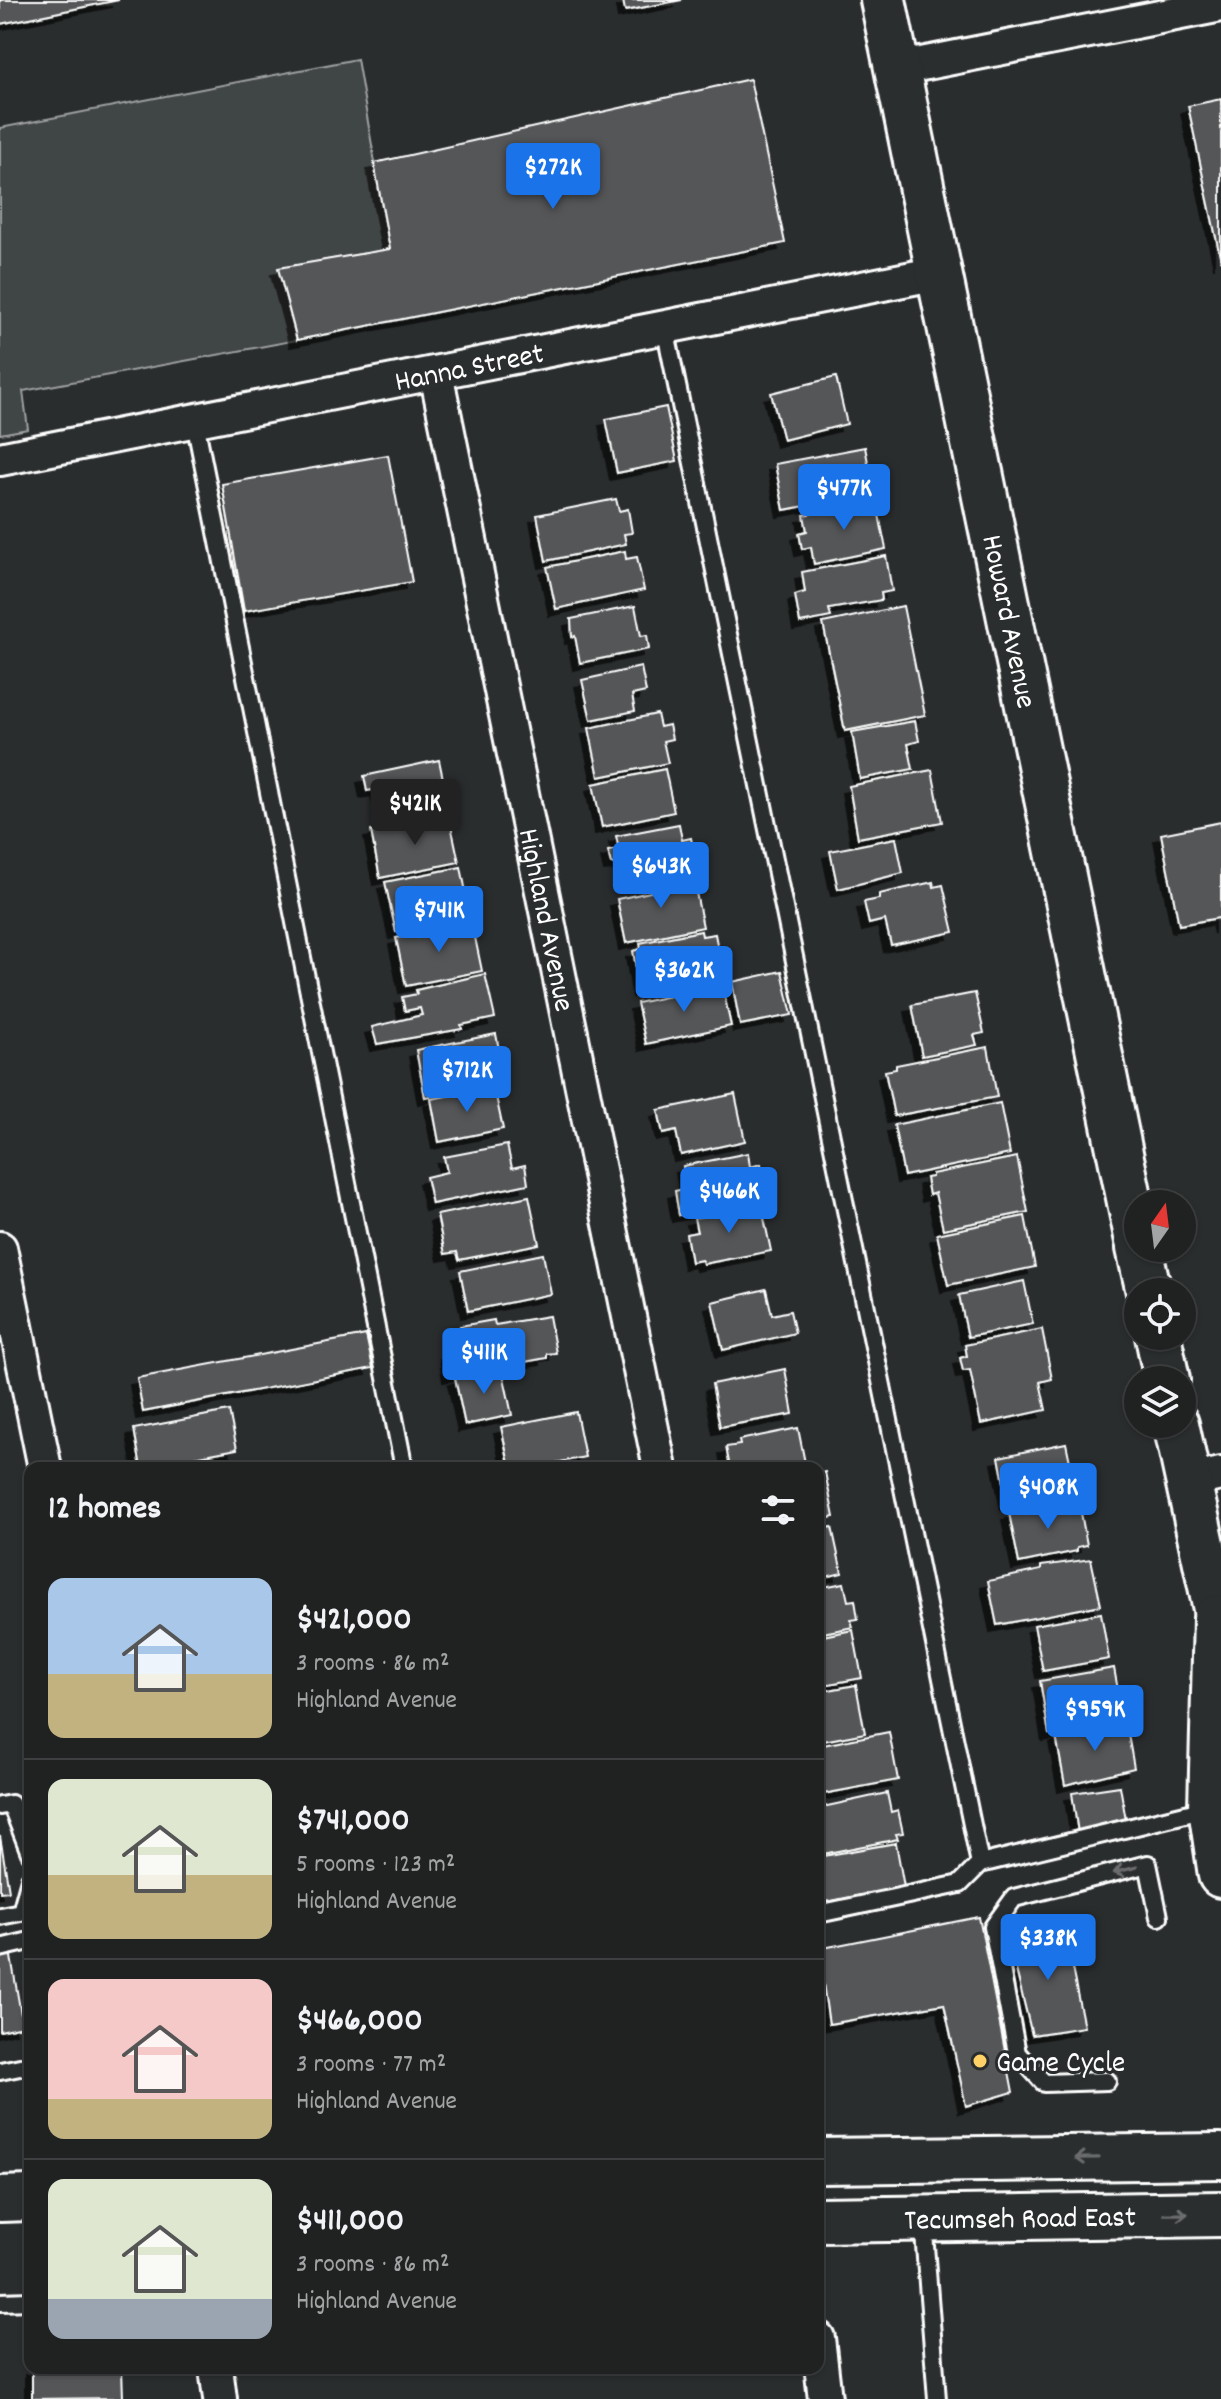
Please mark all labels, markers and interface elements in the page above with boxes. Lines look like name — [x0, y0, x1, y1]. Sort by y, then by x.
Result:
pin: $272K — [497, 143, 609, 211]
text: $272K — [524, 150, 582, 187]
street label: Hanna Street — [391, 335, 548, 406]
pin: $477K — [788, 464, 900, 532]
text: $477K — [816, 471, 872, 508]
street label: Howard Avenue — [967, 531, 1045, 713]
pin: $421K — [359, 779, 471, 847]
text: $421K — [388, 786, 442, 823]
street label: Highland Avenue — [504, 825, 583, 1016]
pin: $643K — [605, 842, 717, 910]
text: $643K — [631, 849, 691, 886]
pin: $741K — [383, 886, 495, 954]
text: $741K — [413, 893, 465, 930]
pin: $362K — [628, 946, 740, 1014]
text: $362K — [654, 953, 714, 990]
pin: $712K — [411, 1046, 523, 1114]
text: $712K — [441, 1053, 493, 1090]
pin: $466K — [673, 1167, 785, 1235]
text: $466K — [698, 1174, 760, 1211]
north arrow — [1124, 1190, 1196, 1262]
map controls — [1124, 1190, 1196, 1438]
button: locate — [1124, 1278, 1196, 1350]
pin: $411K — [428, 1328, 540, 1396]
text: $411K — [460, 1335, 508, 1372]
button: layers — [1124, 1366, 1196, 1438]
pin: $408K — [992, 1463, 1104, 1531]
text: $408K — [1018, 1470, 1078, 1507]
text: 12 homes — [48, 1486, 161, 1535]
icon: filters — [756, 1488, 800, 1532]
text: $421,000 — [296, 1597, 412, 1646]
icon: home — [112, 1610, 208, 1706]
text: 3 rooms · 86 m² — [296, 1646, 449, 1683]
text: Highland Avenue — [296, 1683, 457, 1720]
pin: $959K — [1039, 1685, 1151, 1753]
text: $959K — [1064, 1692, 1126, 1729]
text: $741,000 — [296, 1798, 410, 1847]
icon: home — [112, 1811, 208, 1907]
text: 5 rooms · 123 m² — [296, 1847, 455, 1884]
one-way arrow — [1112, 1863, 1138, 1878]
text: Highland Avenue — [296, 1884, 457, 1921]
pin: $338K — [992, 1914, 1104, 1982]
text: $338K — [1019, 1921, 1077, 1958]
text: $466,000 — [296, 1998, 423, 2047]
icon: home — [112, 2011, 208, 2107]
place label: Game Cycle — [996, 2044, 1125, 2087]
text: 3 rooms · 77 m² — [296, 2047, 446, 2084]
marker: Game Cycle — [971, 2052, 989, 2070]
text: Highland Avenue — [296, 2084, 457, 2121]
one-way arrow — [1074, 2150, 1101, 2165]
text: $411,000 — [296, 2198, 404, 2247]
street label: Tecumseh Road East — [904, 2198, 1136, 2245]
one-way arrow — [1162, 2207, 1189, 2222]
icon: home — [112, 2211, 208, 2307]
text: 3 rooms · 86 m² — [296, 2247, 449, 2284]
text: Highland Avenue — [296, 2284, 457, 2321]

